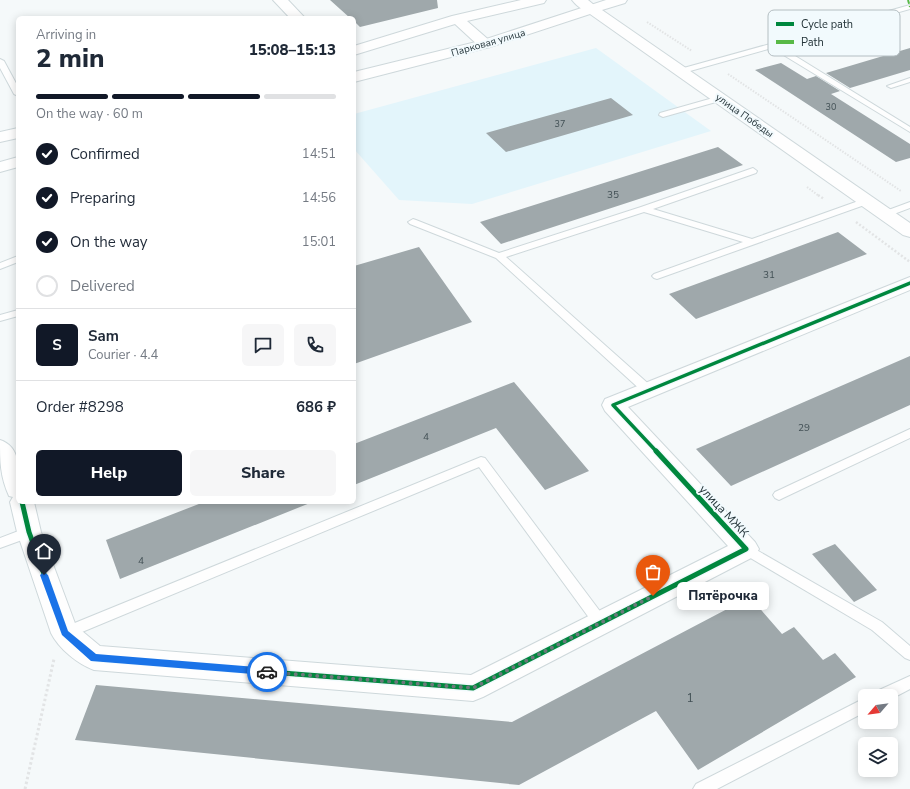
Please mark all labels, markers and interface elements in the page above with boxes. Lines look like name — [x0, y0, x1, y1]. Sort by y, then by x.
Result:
legend — [768, 10, 900, 56]
text: Cycle path — [801, 17, 853, 32]
text: Arriving in — [36, 26, 96, 44]
street label: Парковая улица — [450, 26, 527, 60]
text: Path — [801, 35, 824, 50]
text: 15:08–15:13 — [249, 40, 336, 60]
text: 2 min — [36, 41, 104, 76]
street label: улица Победы — [713, 91, 776, 141]
house number: 30 — [826, 101, 836, 113]
text: On the way · 60 m — [36, 105, 143, 123]
house number: 37 — [555, 118, 565, 130]
icon: check — [36, 143, 58, 165]
text: Confirmed — [70, 144, 140, 164]
text: 14:51 — [302, 145, 336, 163]
icon: check — [36, 187, 58, 209]
text: Preparing — [70, 188, 135, 208]
house number: 35 — [607, 188, 619, 202]
text: 14:56 — [302, 189, 336, 207]
icon: check — [36, 231, 58, 253]
text: On the way — [70, 232, 148, 252]
text: 15:01 — [302, 233, 336, 251]
house number: 31 — [763, 268, 775, 282]
text: Delivered — [70, 276, 135, 296]
button: chat — [242, 324, 284, 366]
button: phone — [294, 324, 336, 366]
text: Sam — [88, 326, 119, 346]
text: S — [52, 335, 62, 355]
text: Courier · 4.4 — [88, 346, 158, 364]
text: Order #8298 — [36, 397, 124, 417]
text: 686 ₽ — [296, 397, 336, 417]
house number: 29 — [798, 421, 810, 435]
house number: 4 — [423, 430, 429, 444]
button: Help — [36, 450, 182, 496]
button: Share — [190, 450, 336, 496]
street label: улица МЖК — [696, 481, 753, 541]
pin — [27, 534, 61, 575]
icon: home — [33, 540, 55, 562]
house number: 4 — [138, 554, 144, 568]
pin — [636, 555, 670, 596]
icon: bag — [642, 561, 664, 583]
callout: Пятёрочка — [677, 582, 769, 610]
text: Пятёрочка — [688, 587, 758, 605]
courier — [247, 652, 287, 692]
icon: car — [256, 661, 278, 683]
north arrow — [858, 689, 898, 729]
map controls — [858, 689, 898, 777]
house number: 1 — [686, 690, 694, 706]
button: layers — [858, 737, 898, 777]

